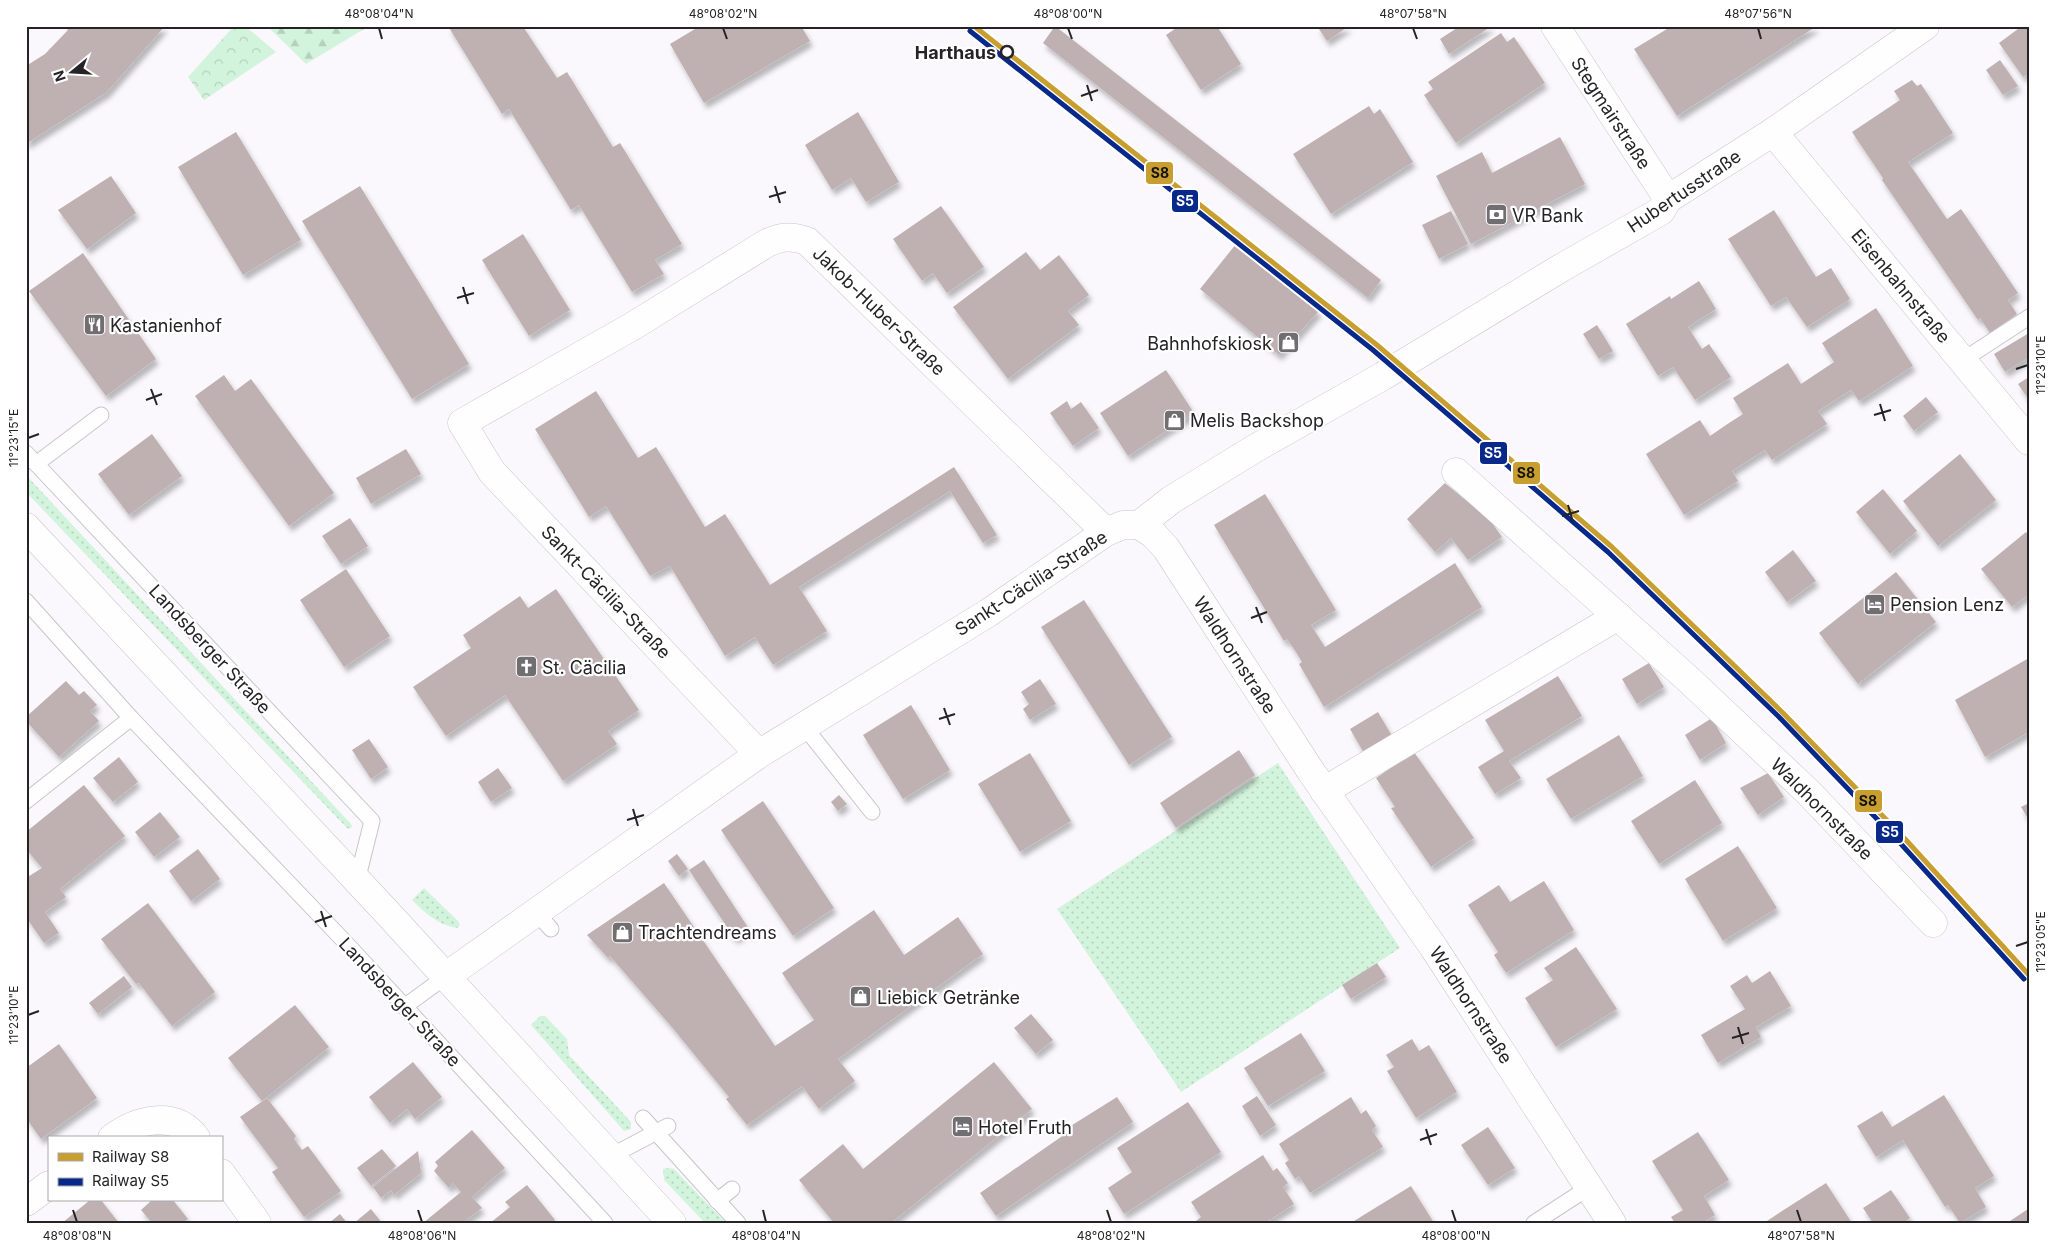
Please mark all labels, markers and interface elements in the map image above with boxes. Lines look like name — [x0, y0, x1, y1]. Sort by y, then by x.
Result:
text: 48°08'04"N — [344, 6, 414, 21]
text: 48°08'02"N — [689, 6, 757, 21]
text: 48°08'00"N — [1034, 6, 1102, 21]
text: 48°07'58"N — [1379, 6, 1447, 21]
text: 48°07'56"N — [1724, 6, 1792, 21]
place label: Harthaus — [915, 42, 996, 63]
marker: Harthaus — [1000, 45, 1014, 59]
north arrow — [48, 48, 98, 98]
street label: Stegmairstraße — [1567, 53, 1655, 173]
text: N — [49, 68, 69, 84]
street label: Hubertusstraße — [1623, 145, 1745, 237]
line badge: S8 — [1145, 161, 1174, 185]
text: S8 — [1151, 164, 1169, 181]
line badge: S5 — [1171, 189, 1199, 213]
text: S5 — [1176, 192, 1194, 209]
bank icon: VR Bank — [1484, 203, 1508, 227]
place label: VR Bank — [1512, 205, 1584, 226]
street label: Eisenbahnstraße — [1847, 225, 1955, 347]
street label: Jakob-Huber-Straße — [808, 242, 950, 380]
restaurant icon: Kastanienhof — [82, 313, 106, 337]
place label: Kastanienhof — [110, 315, 222, 336]
shop icon: Bahnhofskiosk — [1276, 331, 1300, 355]
place label: Bahnhofskiosk — [1147, 333, 1272, 354]
text: 11°23'10"E — [2033, 336, 2048, 394]
shop icon: Melis Backshop — [1162, 408, 1186, 432]
text: 11°23'15"E — [6, 409, 21, 467]
place label: Melis Backshop — [1190, 410, 1324, 431]
line badge: S5 — [1479, 441, 1508, 465]
text: S5 — [1484, 444, 1502, 461]
line badge: S8 — [1512, 461, 1541, 485]
text: S8 — [1517, 464, 1535, 481]
street label: Sankt-Cäcilia-Straße — [537, 521, 675, 663]
street label: Sankt-Cäcilia-Straße — [951, 526, 1111, 640]
street label: Landsberger Straße — [145, 580, 275, 718]
hotel icon: Pension Lenz — [1862, 592, 1886, 616]
street label: Waldhornstraße — [1189, 593, 1281, 717]
place label: Pension Lenz — [1890, 594, 2004, 615]
church icon: St. Cäcilia — [514, 655, 538, 679]
place label: St. Cäcilia — [542, 657, 626, 678]
street label: Waldhornstraße — [1767, 754, 1877, 864]
line badge: S8 — [1854, 789, 1883, 813]
text: S8 — [1859, 792, 1877, 809]
line badge: S5 — [1875, 820, 1904, 844]
text: S5 — [1881, 823, 1899, 840]
text: 11°23'05"E — [2033, 911, 2048, 973]
shop icon: Trachtendreams — [610, 920, 634, 944]
place label: Trachtendreams — [638, 922, 777, 943]
street label: Landsberger Straße — [335, 933, 465, 1071]
street label: Waldhornstraße — [1425, 943, 1517, 1067]
shop icon: Liebick Getränke — [849, 985, 873, 1009]
text: 11°23'10"E — [6, 986, 21, 1044]
place label: Liebick Getränke — [877, 987, 1020, 1008]
hotel icon: Hotel Fruth — [950, 1115, 974, 1139]
place label: Hotel Fruth — [978, 1117, 1072, 1138]
legend — [48, 1136, 222, 1202]
text: Railway S8 — [92, 1147, 169, 1166]
text: Railway S5 — [92, 1171, 169, 1190]
text: 48°08'08"N — [43, 1228, 111, 1243]
text: 48°08'06"N — [388, 1228, 456, 1243]
text: 48°08'04"N — [731, 1228, 801, 1243]
text: 48°08'02"N — [1077, 1228, 1145, 1243]
text: 48°08'00"N — [1422, 1228, 1490, 1243]
text: 48°07'58"N — [1767, 1228, 1835, 1243]

